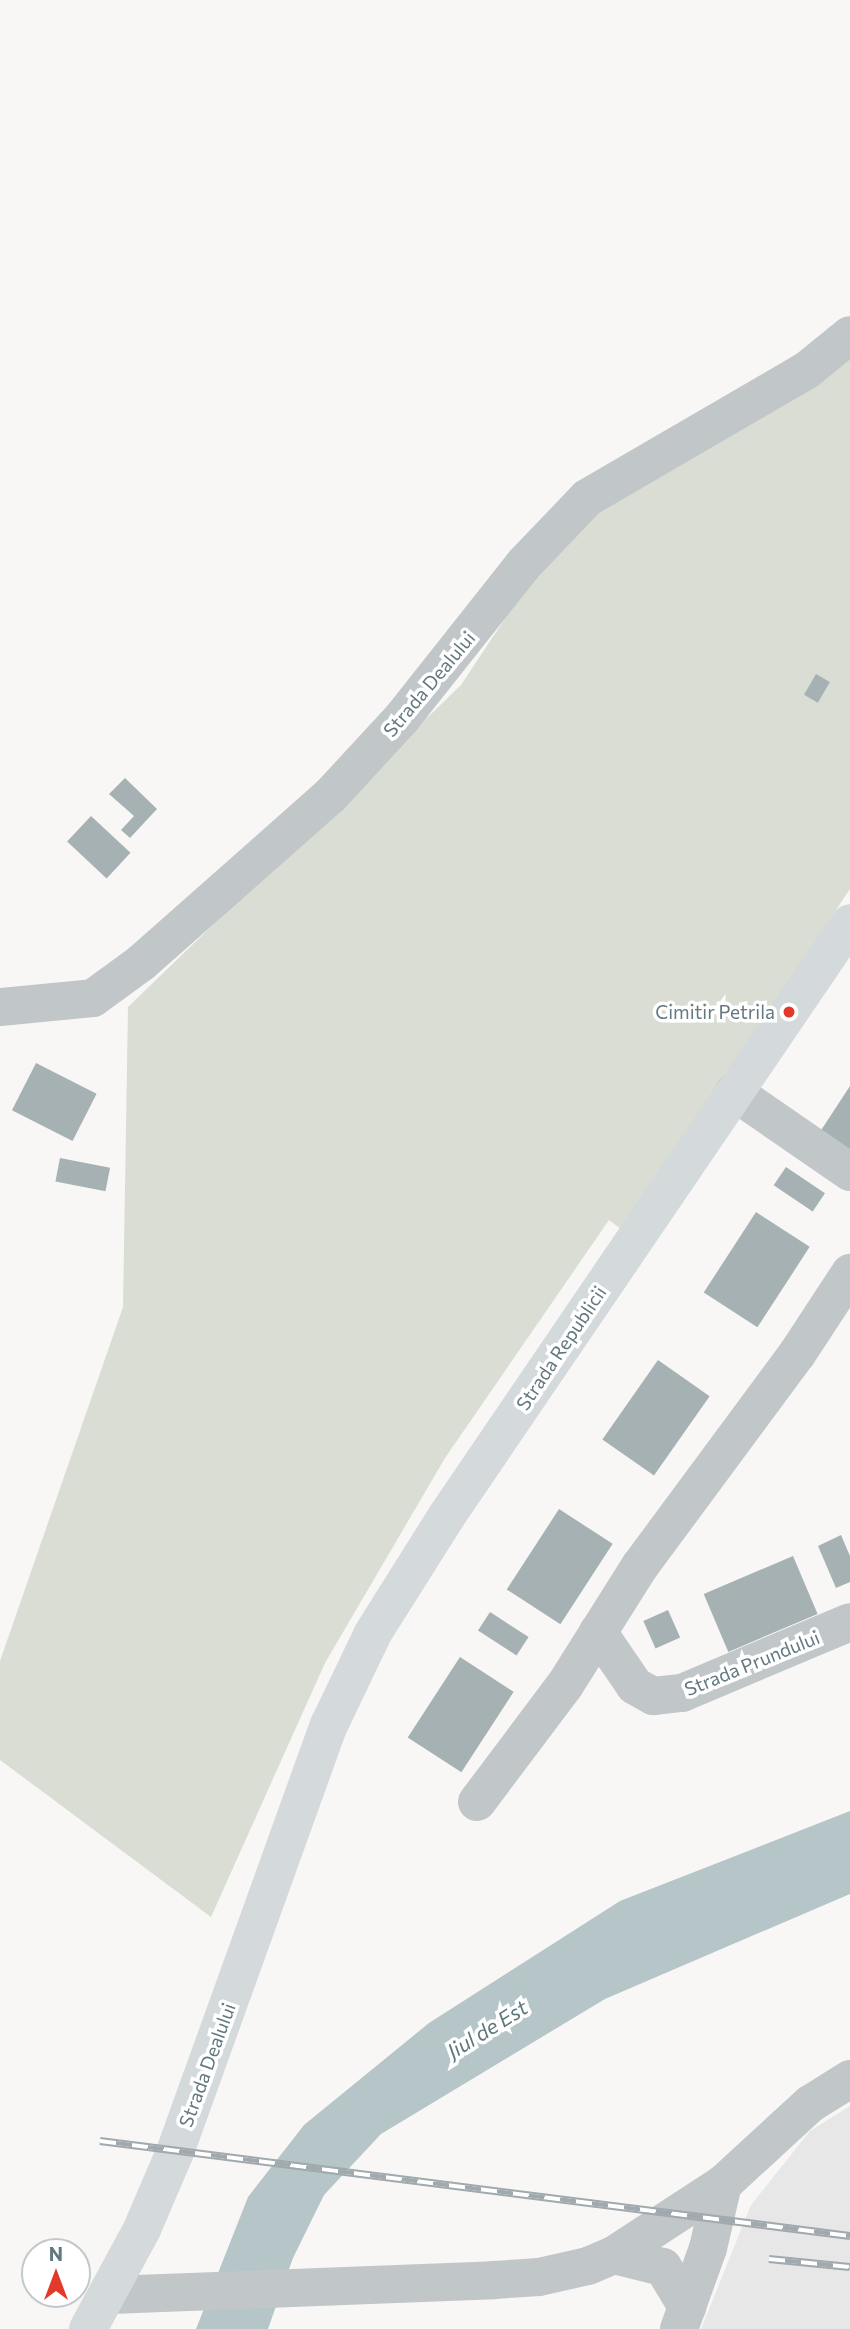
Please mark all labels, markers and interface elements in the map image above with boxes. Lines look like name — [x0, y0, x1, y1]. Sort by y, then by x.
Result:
street label: Strada Dealului — [378, 627, 480, 741]
place label: Cimitir Petrila — [655, 1001, 775, 1023]
marker: Cimitir Petrila — [781, 1004, 797, 1020]
street label: Strada Republicii — [511, 1282, 611, 1414]
street label: Strada Prundului — [681, 1626, 823, 1700]
water label: Jiul de Est — [442, 1994, 532, 2064]
street label: Strada Dealului — [174, 2000, 240, 2130]
north arrow — [21, 2238, 91, 2308]
text: N — [49, 2242, 63, 2265]

